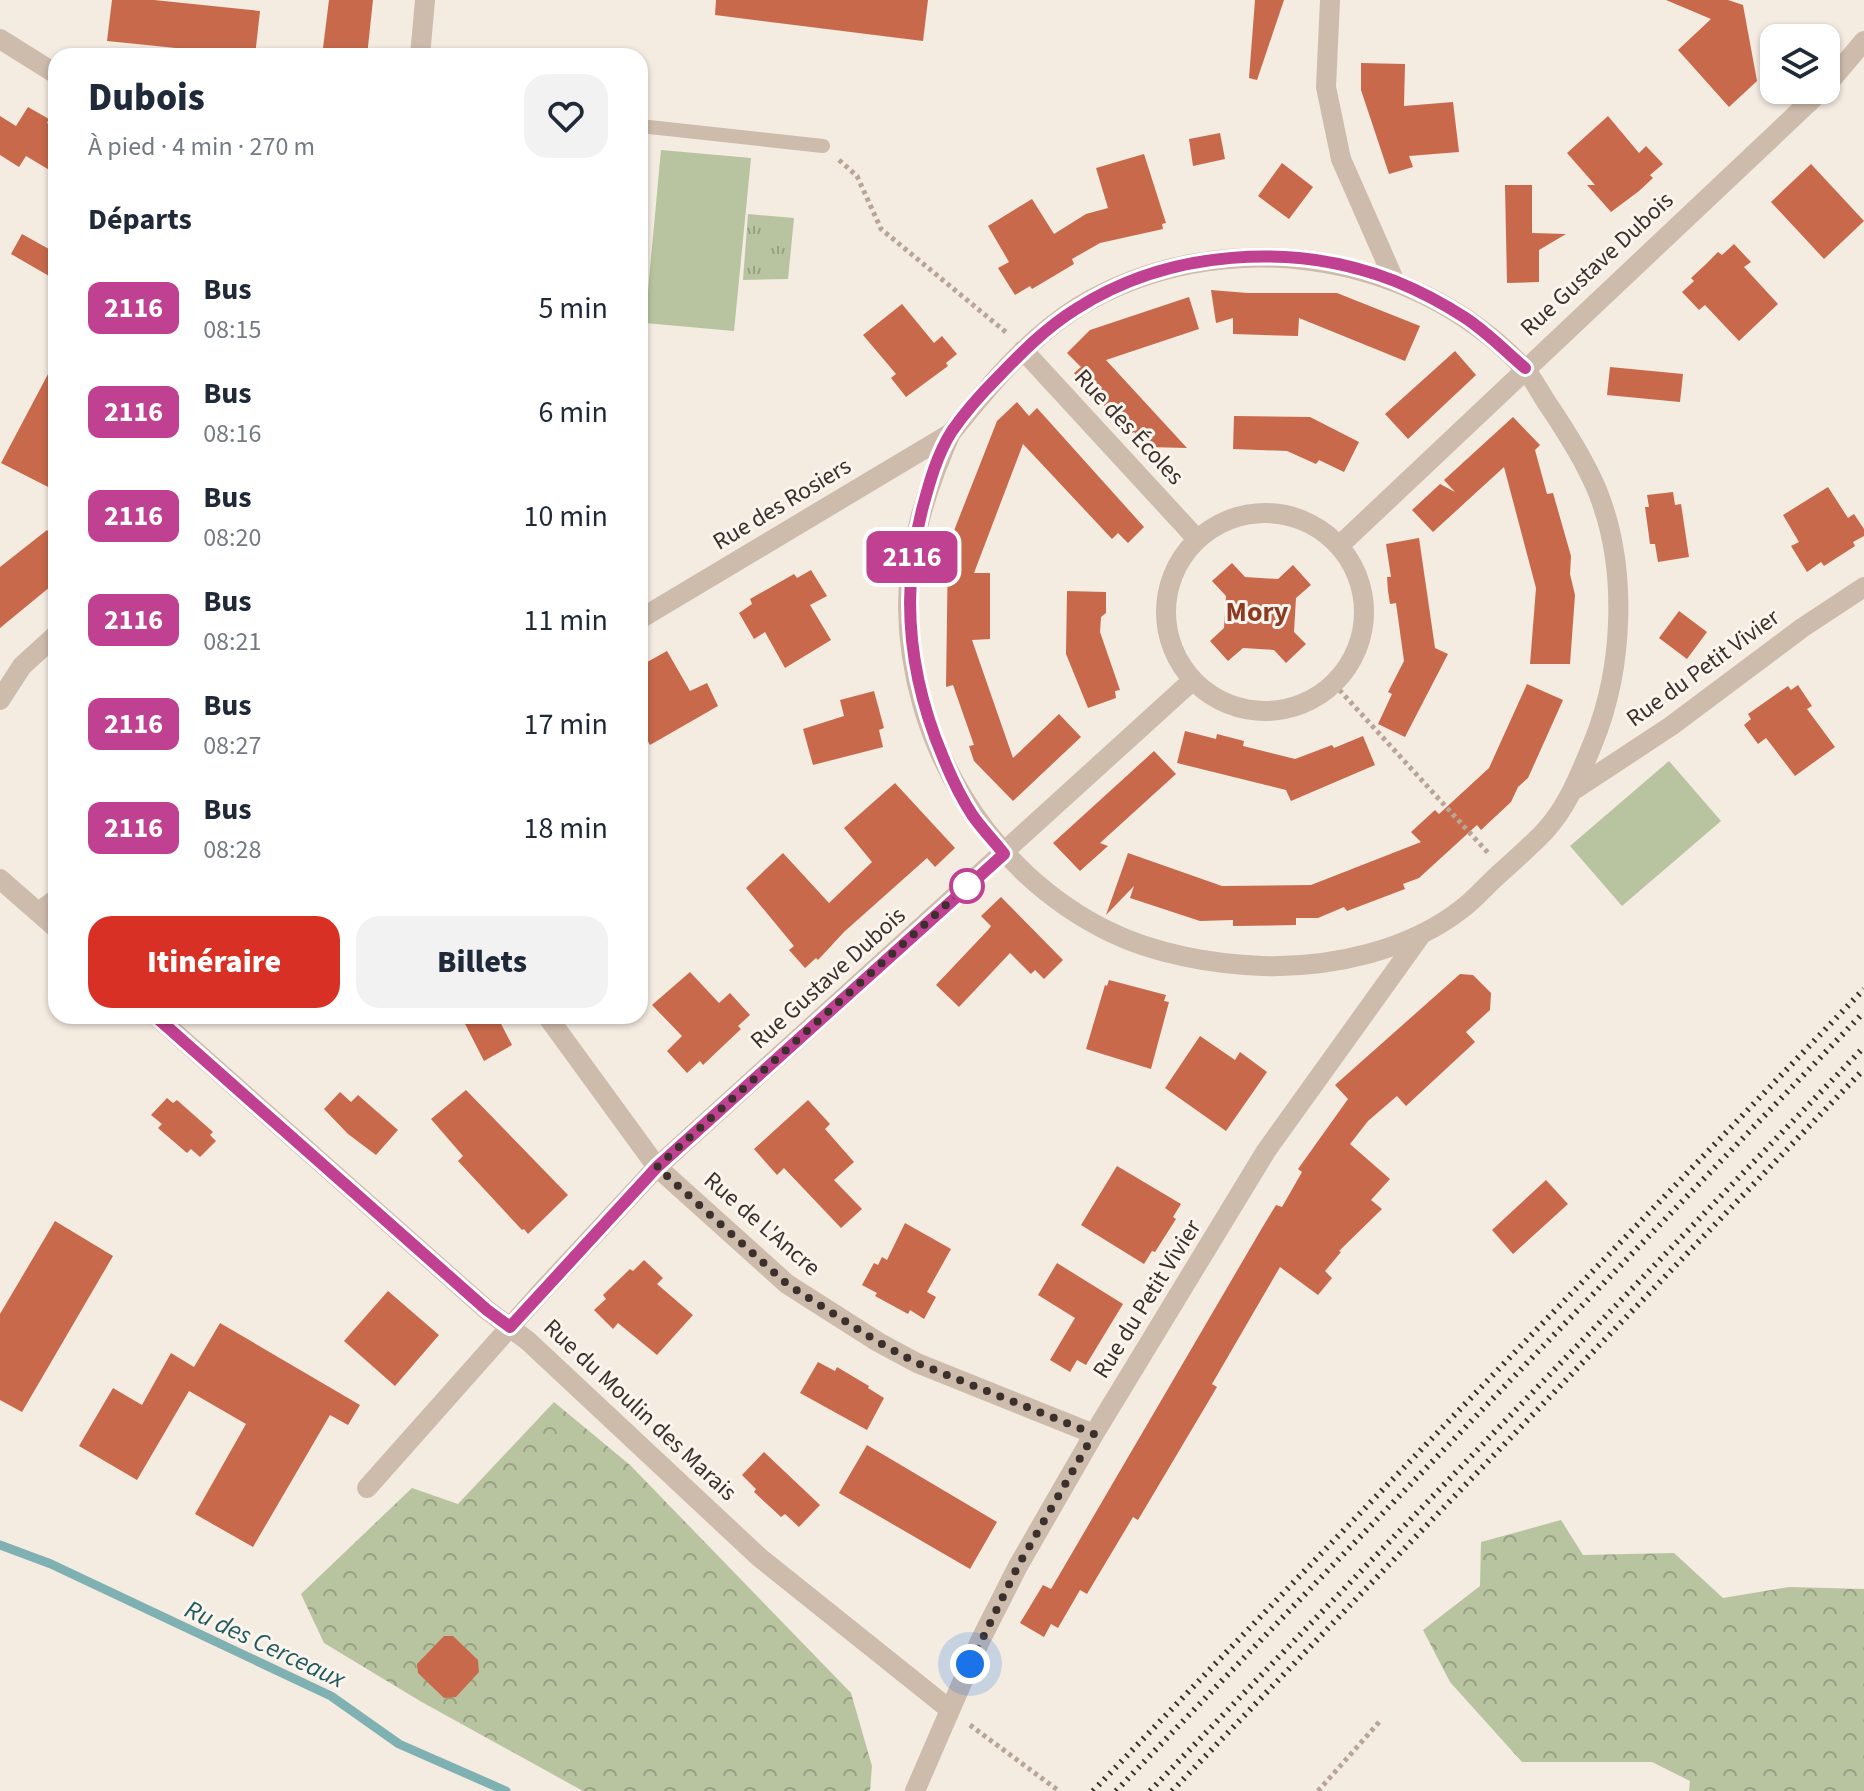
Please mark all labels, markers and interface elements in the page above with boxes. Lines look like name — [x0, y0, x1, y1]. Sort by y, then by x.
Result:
map controls — [1760, 24, 1840, 104]
button: layers — [1760, 24, 1840, 104]
text: Dubois — [88, 71, 205, 125]
button: heart — [524, 74, 608, 158]
text: À pied · 4 min · 270 m — [88, 128, 315, 165]
street label: Rue Gustave Dubois — [1513, 184, 1681, 344]
text: Départs — [88, 198, 192, 241]
text: Bus — [203, 268, 252, 311]
text: 5 min — [538, 287, 608, 330]
text: 2116 — [104, 288, 163, 328]
text: 08:15 — [203, 311, 261, 348]
street label: Rue des Écoles — [1066, 361, 1192, 493]
text: Bus — [203, 372, 252, 415]
text: 6 min — [538, 391, 608, 434]
text: 2116 — [104, 392, 163, 432]
text: 08:16 — [203, 415, 261, 452]
street label: Rue des Rosiers — [706, 449, 858, 559]
text: Bus — [203, 476, 252, 519]
text: 10 min — [524, 495, 608, 538]
text: 2116 — [104, 496, 163, 536]
text: 08:20 — [203, 519, 261, 556]
line badge: 2116 — [856, 531, 968, 583]
text: 2116 — [882, 537, 942, 577]
text: Bus — [203, 580, 252, 623]
district label: Mory — [1226, 592, 1289, 632]
text: 11 min — [524, 599, 608, 642]
text: 2116 — [104, 600, 163, 640]
street label: Rue du Petit Vivier — [1619, 600, 1787, 736]
text: 08:21 — [203, 623, 261, 660]
text: Bus — [203, 684, 252, 727]
text: 17 min — [524, 703, 608, 746]
text: 2116 — [104, 704, 163, 744]
text: 08:27 — [203, 727, 261, 764]
text: Bus — [203, 788, 252, 831]
text: 18 min — [524, 807, 608, 850]
text: 2116 — [104, 808, 163, 848]
text: 08:28 — [203, 831, 261, 868]
unlabelled marker — [950, 869, 984, 903]
street label: Rue Gustave Dubois — [743, 899, 913, 1057]
button: Itinéraire — [88, 916, 340, 1008]
button: Billets — [356, 916, 608, 1008]
street label: Rue de L'Ancre — [696, 1163, 828, 1285]
street label: Rue du Petit Vivier — [1084, 1212, 1210, 1385]
street label: Rue du Moulin des Marais — [535, 1311, 745, 1509]
water label: Ru des Cerceaux — [179, 1591, 353, 1698]
your location — [950, 1644, 990, 1684]

